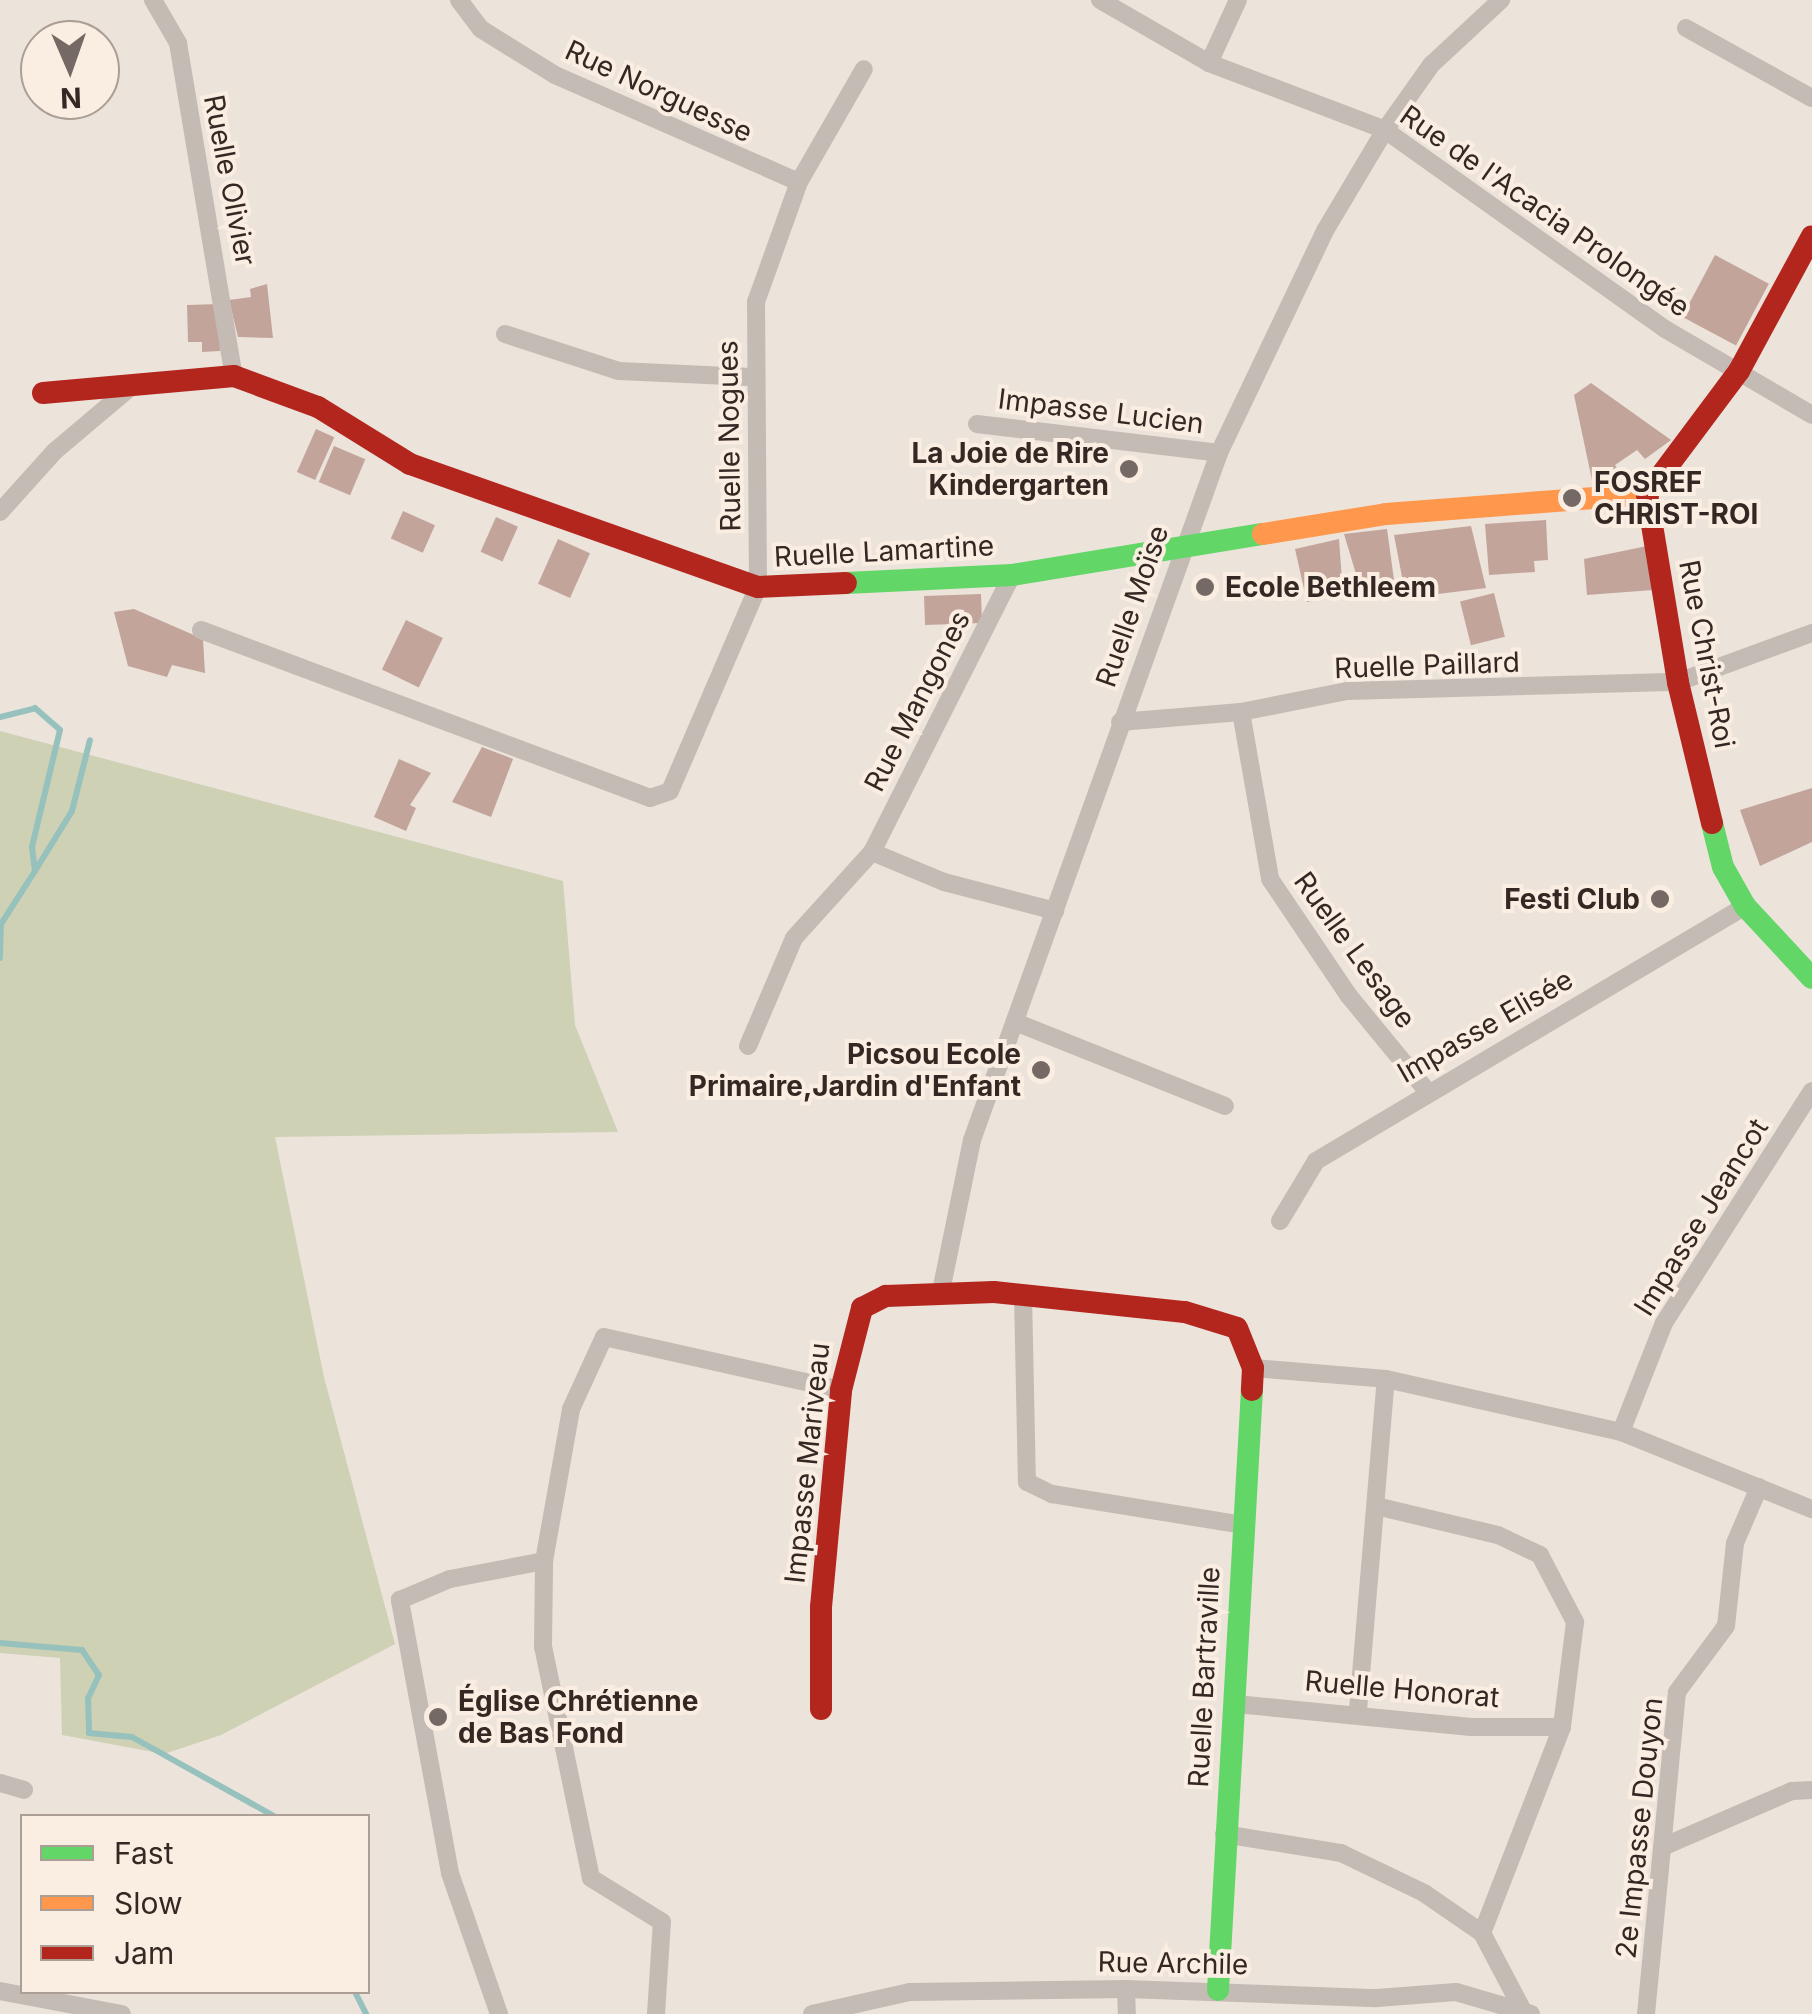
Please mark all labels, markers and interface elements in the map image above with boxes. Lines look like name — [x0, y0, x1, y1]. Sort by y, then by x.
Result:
north arrow — [20, 20, 120, 120]
street label: Rue Norguesse — [560, 33, 758, 149]
text: N — [60, 81, 82, 115]
street label: Ruelle Olivier — [197, 92, 263, 268]
street label: Rue de l'Acacia Prolongée — [1394, 98, 1696, 324]
street label: Ruelle Nogues — [711, 340, 747, 532]
street label: Impasse Lucien — [996, 382, 1206, 440]
place label: La Joie de Rire Kindergarten — [912, 436, 1109, 502]
marker: La Joie de Rire Kindergarten — [1118, 458, 1140, 480]
place label: FOSREF CHRIST-ROI — [1594, 465, 1758, 531]
marker: FOSREF CHRIST-ROI — [1559, 485, 1585, 511]
street label: Ruelle Moïse — [1089, 521, 1175, 691]
street label: Ruelle Lamartine — [773, 528, 995, 574]
street label: Rue Christ-Roi — [1672, 557, 1742, 751]
place label: Ecole Bethleem — [1225, 570, 1436, 604]
marker: Ecole Bethleem — [1194, 576, 1216, 598]
street label: Rue Mangones — [857, 605, 977, 797]
street label: Ruelle Paillard — [1334, 645, 1520, 685]
street label: Ruelle Lesage — [1287, 865, 1423, 1035]
place label: Festi Club — [1504, 882, 1640, 916]
marker: Festi Club — [1649, 888, 1671, 910]
street label: Impasse Elisée — [1391, 962, 1579, 1090]
place label: Picsou Ecole Primaire,Jardin d'Enfant — [689, 1037, 1021, 1103]
marker: Picsou Ecole Primaire,Jardin d'Enfant — [1030, 1059, 1052, 1081]
street label: Impasse Jeancot — [1627, 1112, 1775, 1322]
street label: Impasse Mariveau — [778, 1341, 836, 1585]
street label: Ruelle Bartraville — [1181, 1566, 1227, 1788]
street label: Ruelle Honorat — [1303, 1664, 1501, 1714]
place label: Église Chrétienne de Bas Fond — [458, 1684, 698, 1750]
street label: 2e Impasse Douyon — [1609, 1696, 1669, 1960]
marker: Église Chrétienne de Bas Fond — [427, 1706, 449, 1728]
legend — [20, 1814, 370, 1994]
text: Fast — [114, 1835, 173, 1871]
text: Slow — [114, 1885, 183, 1921]
text: Jam — [114, 1935, 174, 1971]
street label: Rue Archile — [1097, 1945, 1249, 1981]

